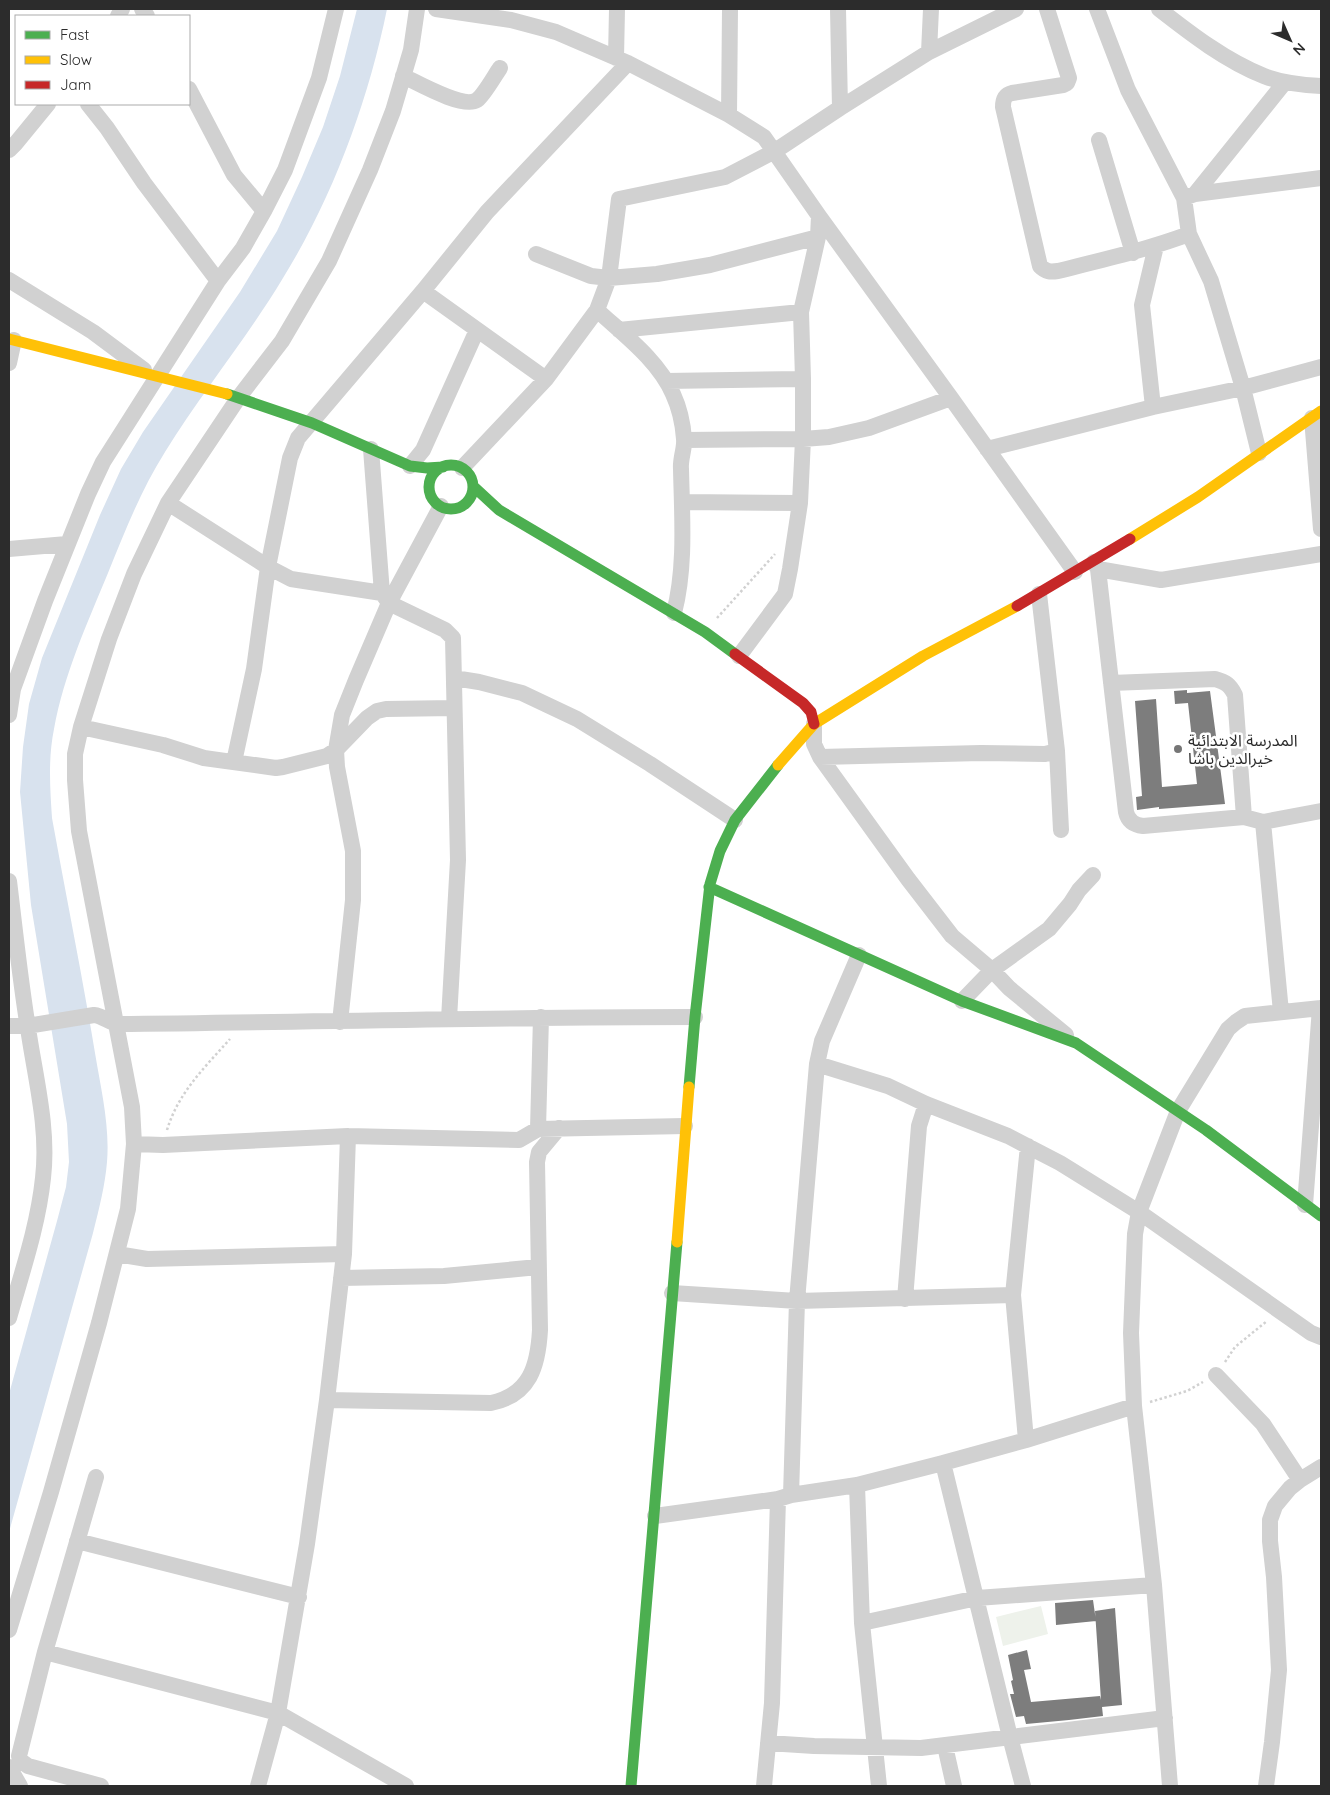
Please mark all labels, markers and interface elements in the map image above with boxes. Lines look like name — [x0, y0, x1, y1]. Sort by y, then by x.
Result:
legend — [15, 15, 190, 105]
north arrow — [1265, 15, 1315, 65]
text: Fast — [60, 25, 89, 44]
text: N — [1289, 39, 1309, 59]
text: Slow — [60, 50, 92, 69]
text: Jam — [60, 75, 91, 94]
place label: المدرسة الابتدائية خيرالدين باشا — [1188, 730, 1298, 768]
marker: المدرسة الابتدائية خيرالدين باشا — [1172, 743, 1184, 755]

